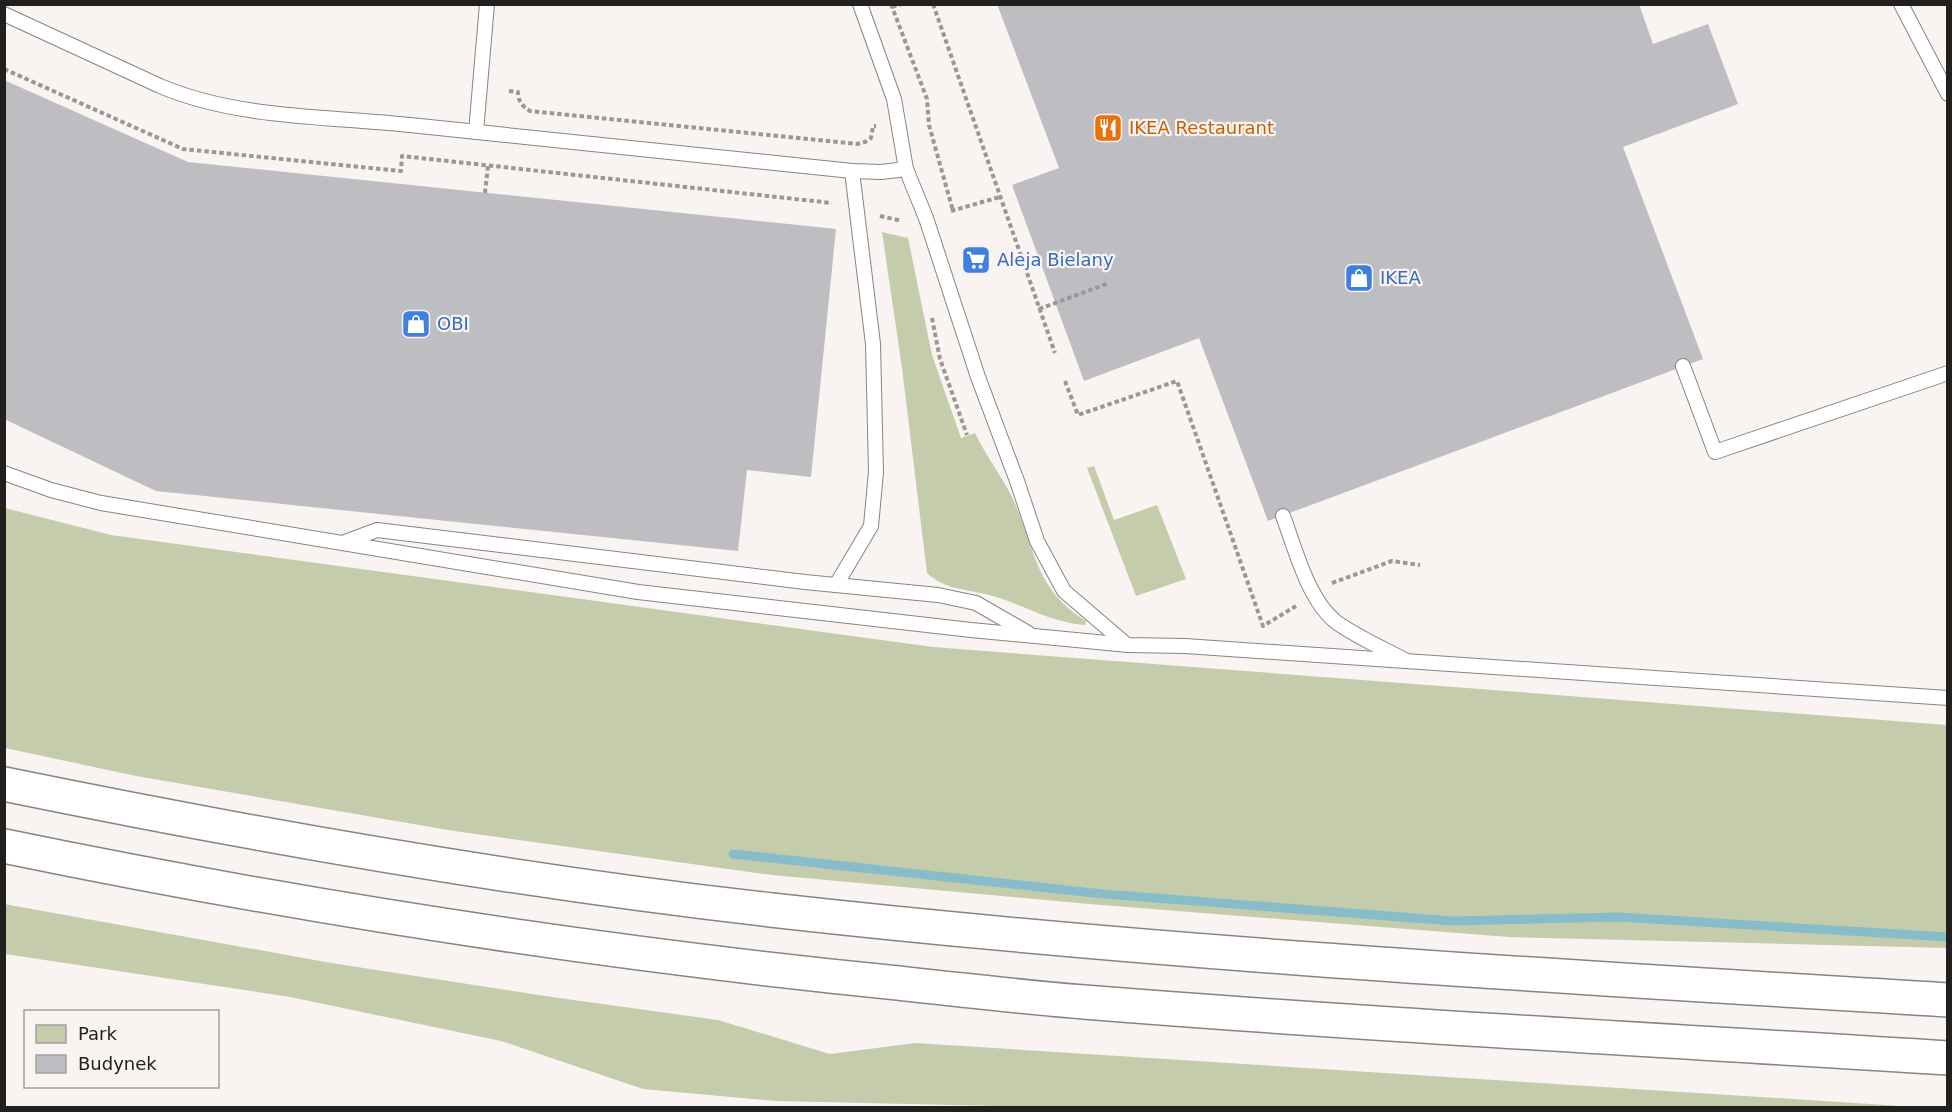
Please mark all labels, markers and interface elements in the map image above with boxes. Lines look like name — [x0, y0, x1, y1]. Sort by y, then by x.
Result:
restaurant icon: IKEA Restaurant — [1092, 112, 1124, 144]
place label: IKEA Restaurant — [1129, 117, 1274, 138]
supermarket icon: Aleja Bielany — [960, 244, 992, 276]
place label: Aleja Bielany — [997, 249, 1114, 270]
shop icon: IKEA — [1343, 262, 1375, 294]
place label: IKEA — [1380, 267, 1421, 288]
shop icon: OBI — [400, 308, 432, 340]
place label: OBI — [437, 313, 469, 334]
legend — [24, 1010, 219, 1088]
text: Park — [78, 1023, 117, 1044]
text: Budynek — [78, 1053, 157, 1074]

